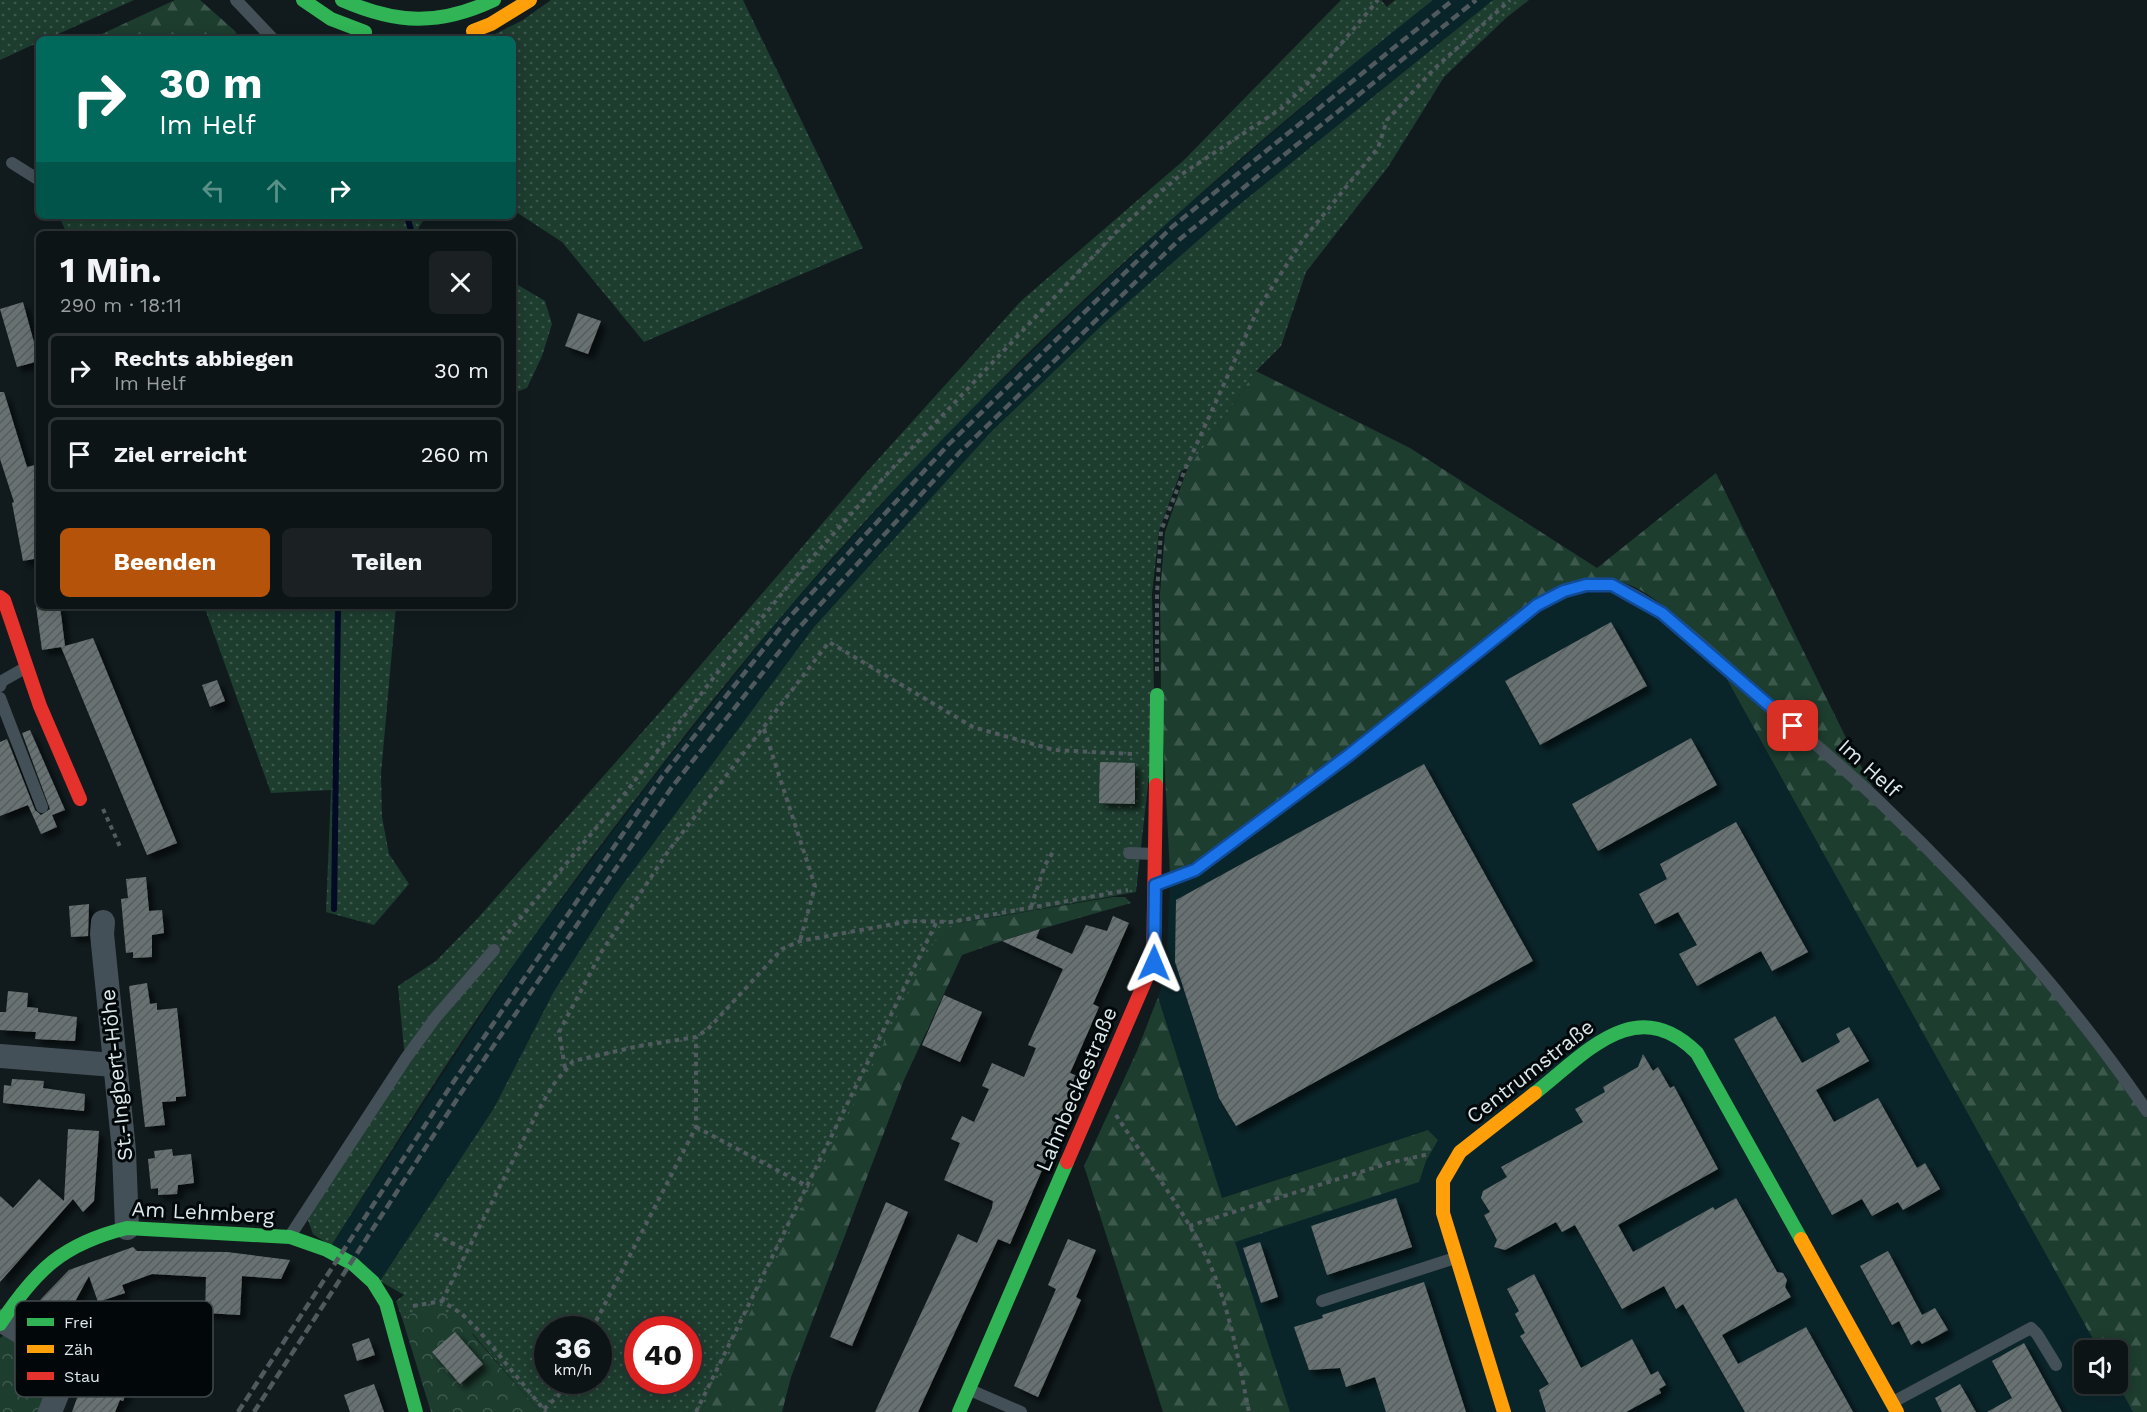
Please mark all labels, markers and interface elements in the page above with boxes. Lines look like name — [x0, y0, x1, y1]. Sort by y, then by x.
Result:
text: 30 m — [159, 59, 263, 108]
icon: right — [60, 60, 138, 138]
text: Im Helf — [159, 109, 256, 141]
icon: left — [197, 174, 230, 207]
icon: ahead — [260, 174, 293, 207]
icon: right — [323, 174, 356, 207]
text: 1 Min. — [60, 249, 162, 291]
button: close — [429, 251, 492, 314]
text: 290 m · 18:11 — [60, 293, 182, 317]
text: Rechts abbiegen — [114, 346, 294, 371]
icon: right — [63, 354, 96, 387]
text: 30 m — [434, 358, 489, 383]
text: Im Helf — [114, 371, 186, 395]
icon: arrive — [63, 438, 96, 471]
text: Ziel erreicht — [114, 442, 247, 467]
text: 260 m — [421, 442, 489, 467]
button: Beenden — [60, 528, 270, 597]
button: Teilen — [282, 528, 492, 597]
pin — [1767, 700, 1818, 751]
icon: arrive — [1776, 709, 1809, 742]
street label: Im Helf — [1834, 734, 1906, 802]
position arrow — [1122, 931, 1186, 995]
street label: St.-Ingbert-Höhe — [95, 988, 137, 1162]
street label: Lahnbeckestraße — [1030, 1003, 1122, 1175]
street label: Centrumstraße — [1461, 1013, 1599, 1129]
street label: Am Lehmberg — [131, 1196, 276, 1228]
legend — [15, 1301, 213, 1397]
text: Frei — [64, 1313, 93, 1332]
speed limit sign: 40 — [624, 1316, 702, 1394]
text: 36 — [555, 1330, 591, 1365]
text: Zäh — [64, 1340, 93, 1359]
map controls — [2074, 1340, 2128, 1394]
button: sound — [2074, 1340, 2128, 1394]
text: km/h — [554, 1361, 592, 1379]
text: Stau — [64, 1367, 100, 1386]

